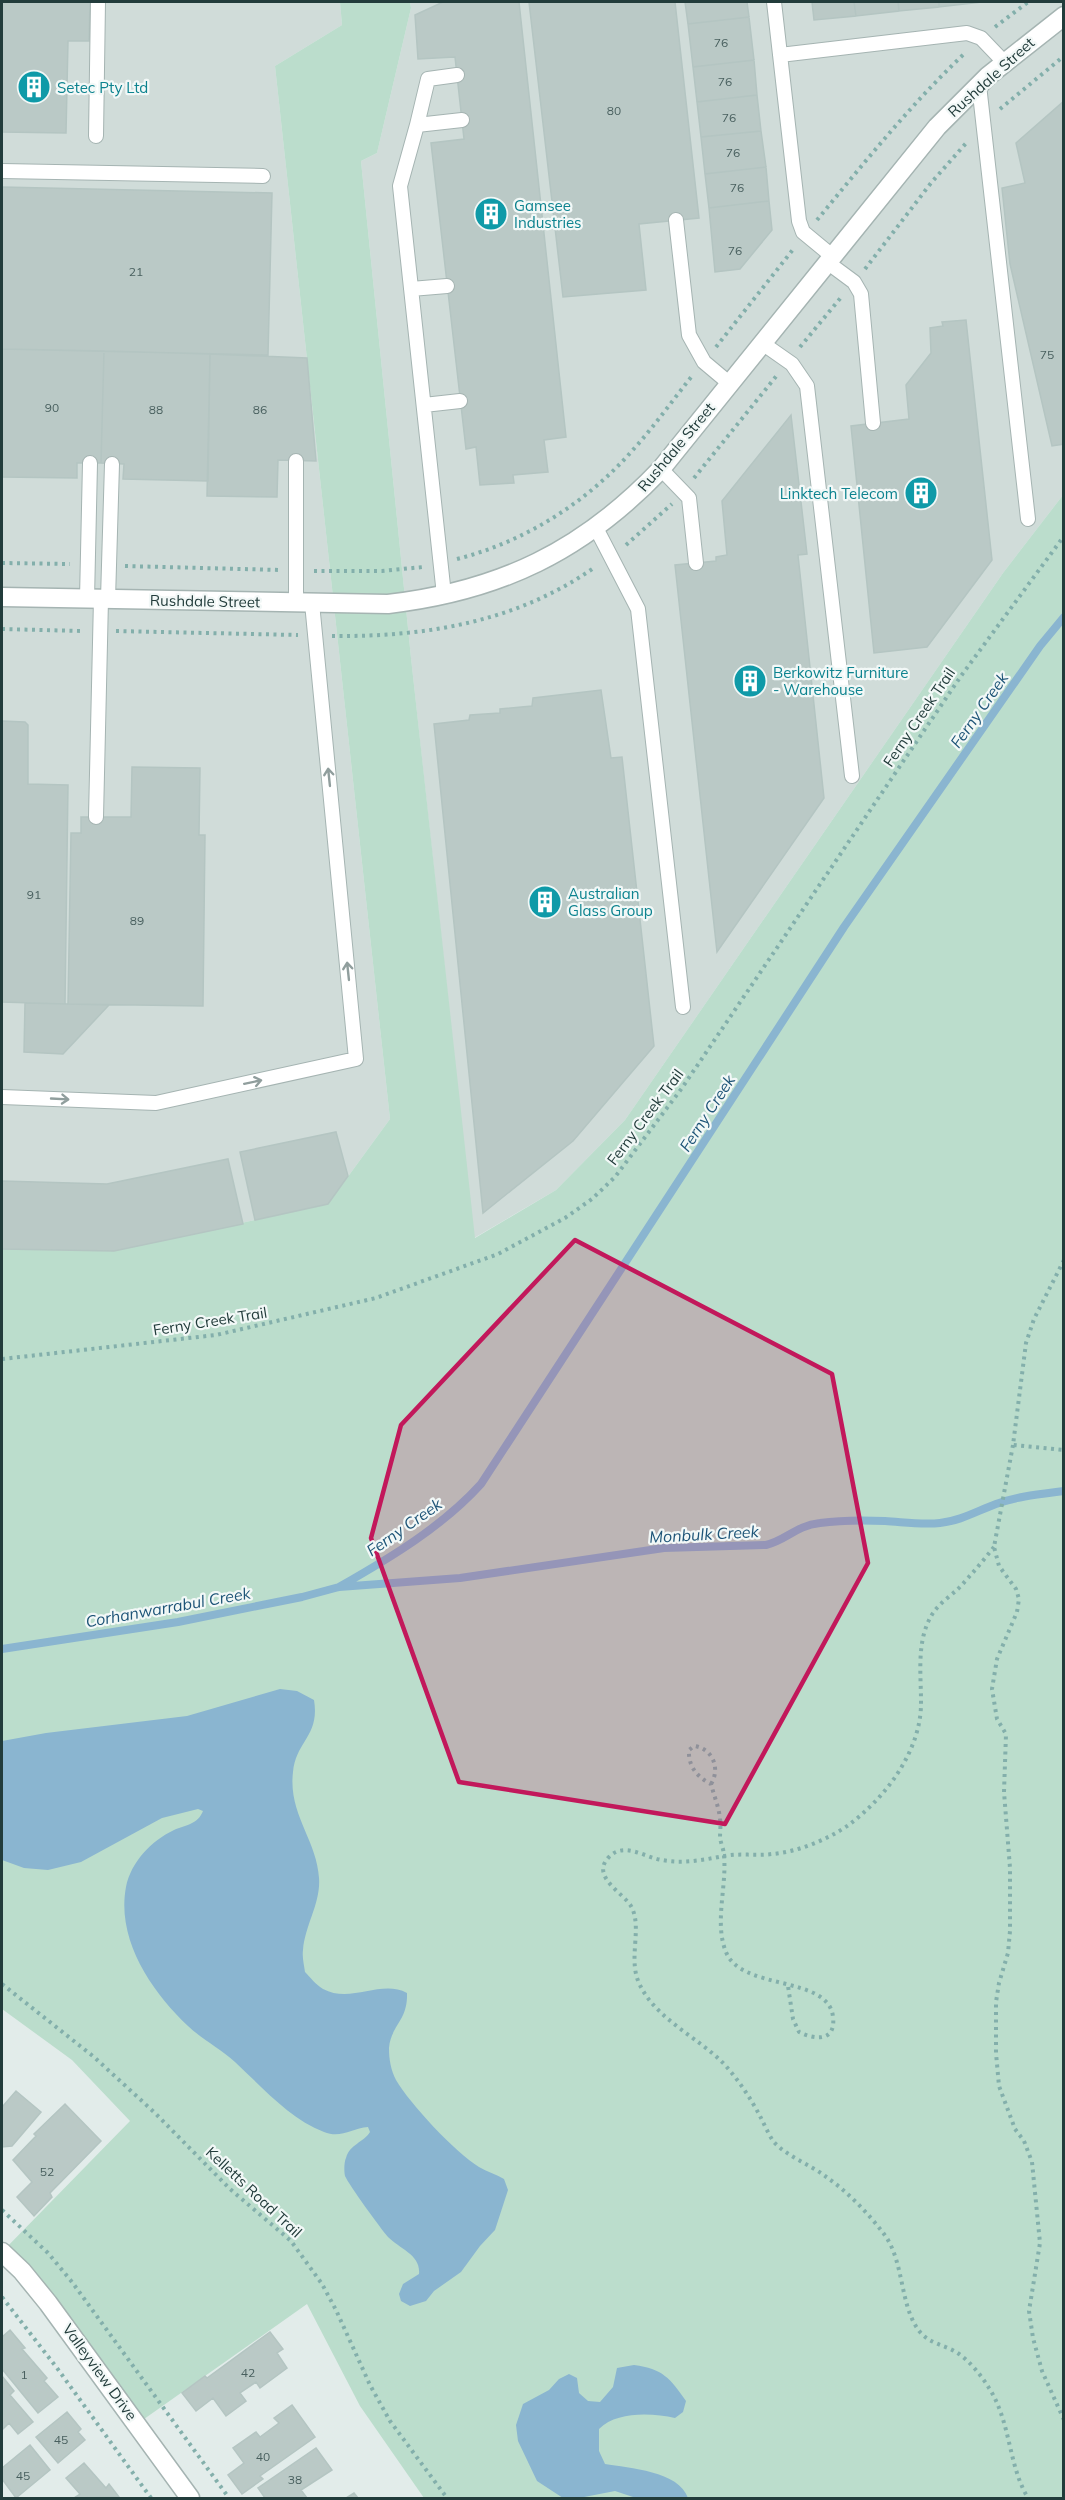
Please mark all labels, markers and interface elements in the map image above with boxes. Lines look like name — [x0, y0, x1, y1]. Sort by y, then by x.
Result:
street label: Rushdale Street — [944, 33, 1038, 121]
house number: 76 — [714, 35, 728, 50]
building icon: Setec Pty Ltd — [16, 69, 52, 105]
house number: 76 — [718, 74, 732, 89]
place label: Setec Pty Ltd — [57, 78, 148, 97]
house number: 80 — [607, 103, 621, 118]
house number: 76 — [722, 110, 736, 125]
house number: 76 — [726, 145, 740, 160]
house number: 76 — [730, 180, 744, 195]
building icon: Gamsee Industries — [473, 196, 509, 232]
place label: Gamsee Industries — [514, 196, 582, 232]
house number: 76 — [728, 243, 742, 258]
house number: 21 — [129, 264, 143, 279]
house number: 75 — [1040, 347, 1054, 362]
street label: Rushdale Street — [633, 399, 719, 495]
house number: 90 — [45, 400, 59, 415]
house number: 88 — [149, 402, 163, 417]
house number: 86 — [253, 402, 267, 417]
building icon: Linktech Telecom — [903, 475, 939, 511]
place label: Linktech Telecom — [780, 484, 898, 503]
street label: Rushdale Street — [150, 591, 260, 611]
building icon: Berkowitz Furniture - Warehouse — [732, 663, 768, 699]
place label: Berkowitz Furniture - Warehouse — [773, 663, 909, 699]
street label: Ferny Creek Trail — [879, 664, 959, 770]
water label: Ferny Creek — [946, 668, 1013, 752]
one-way arrow — [323, 767, 334, 787]
building icon: Australian Glass Group — [527, 884, 563, 920]
place label: Australian Glass Group — [568, 884, 653, 920]
house number: 91 — [27, 887, 41, 902]
house number: 89 — [130, 913, 144, 928]
one-way arrow — [342, 962, 353, 981]
street label: Ferny Creek Trail — [603, 1065, 687, 1169]
water label: Ferny Creek — [675, 1070, 740, 1155]
one-way arrow — [243, 1076, 262, 1088]
one-way arrow — [49, 1094, 69, 1105]
street label: Ferny Creek Trail — [152, 1303, 268, 1339]
water label: Ferny Creek — [362, 1493, 446, 1560]
water label: Monbulk Creek — [649, 1521, 760, 1547]
water label: Corhanwarrabul Creek — [84, 1583, 253, 1631]
street label: Kelletts Road Trail — [202, 2143, 306, 2241]
house number: 52 — [40, 2164, 54, 2179]
street label: Valleyview Drive — [59, 2320, 141, 2424]
house number: 42 — [241, 2365, 255, 2380]
house number: 1 — [20, 2367, 28, 2382]
house number: 45 — [54, 2432, 68, 2447]
house number: 40 — [256, 2449, 270, 2464]
house number: 45 — [16, 2468, 30, 2483]
house number: 38 — [288, 2472, 302, 2487]

